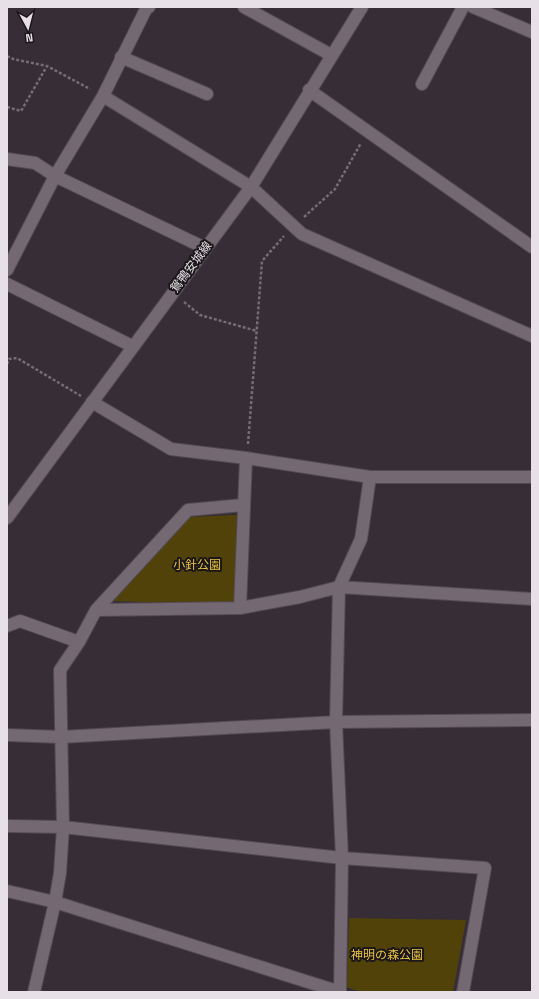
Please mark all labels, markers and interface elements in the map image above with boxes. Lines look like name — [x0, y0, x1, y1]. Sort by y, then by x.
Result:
north arrow — [8, 8, 48, 48]
text: N — [25, 31, 34, 45]
street label: 鴛鴨安城線 — [167, 238, 215, 296]
park label: 小針公園 — [173, 557, 221, 573]
park label: 神明の森公園 — [351, 947, 423, 963]

